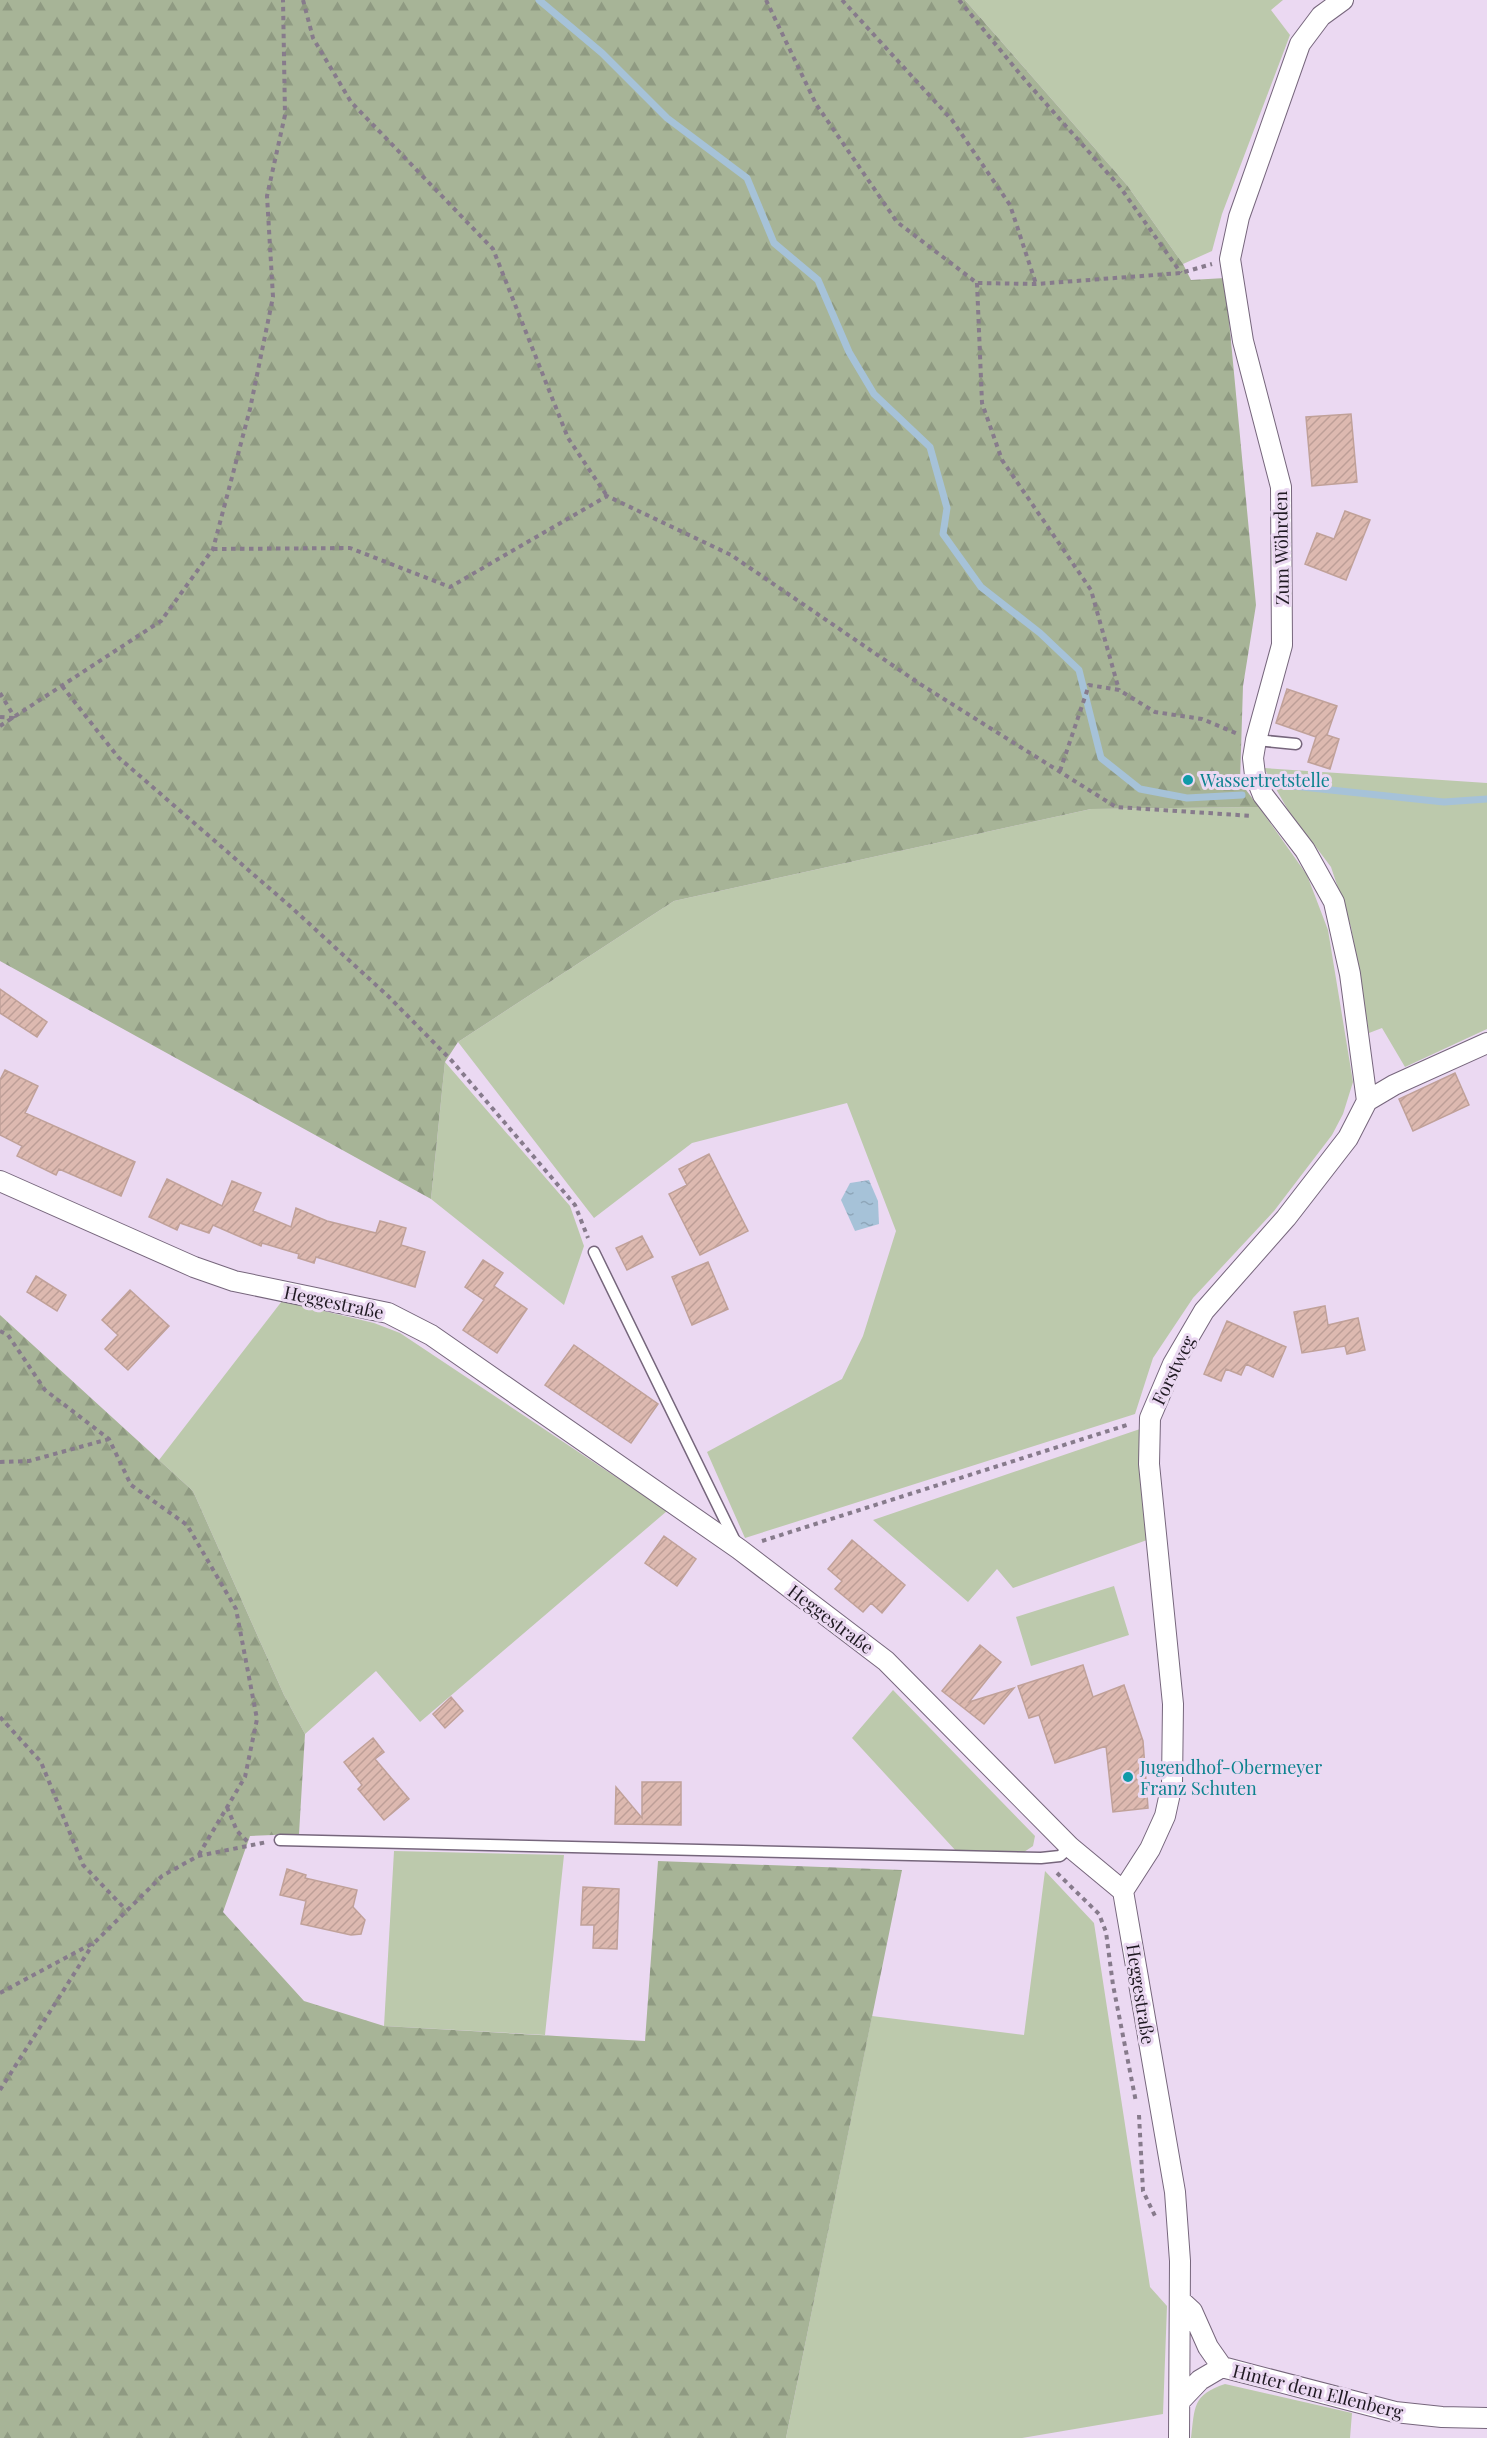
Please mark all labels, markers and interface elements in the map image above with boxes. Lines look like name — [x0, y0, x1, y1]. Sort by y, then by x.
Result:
street label: Zum Wöhrden — [1268, 490, 1294, 605]
place label: Wassertretstelle — [1199, 768, 1330, 792]
marker: Wassertretstelle — [1181, 773, 1195, 787]
street label: Heggestraße — [282, 1280, 386, 1324]
street label: Forstweg — [1146, 1331, 1200, 1409]
street label: Heggestraße — [783, 1579, 879, 1659]
place label: Jugendhof-Obermeyer Franz Schuten — [1139, 1755, 1322, 1800]
marker: Jugendhof-Obermeyer Franz Schuten — [1121, 1770, 1135, 1784]
street label: Heggestraße — [1121, 1942, 1161, 2046]
street label: Hinter dem Ellenberg — [1230, 2358, 1406, 2424]

